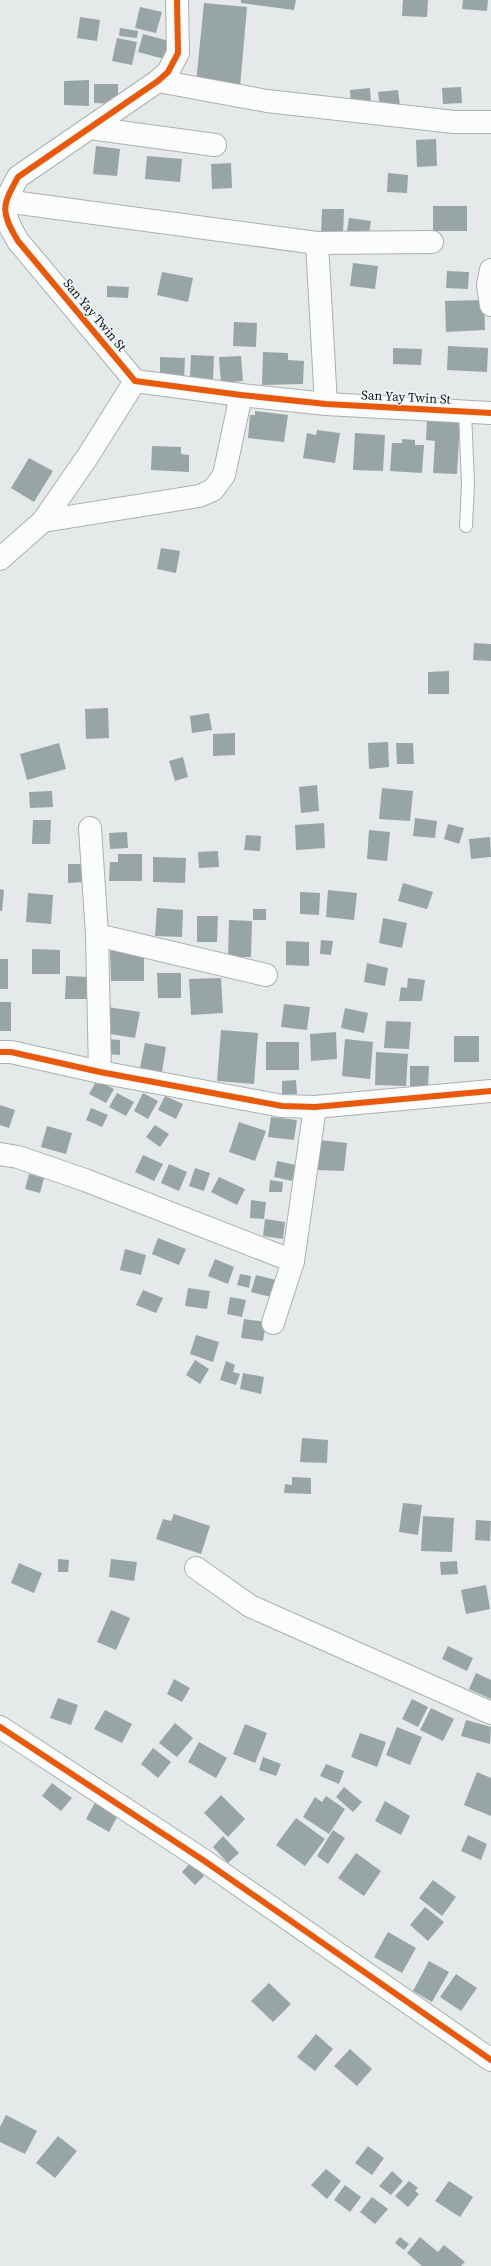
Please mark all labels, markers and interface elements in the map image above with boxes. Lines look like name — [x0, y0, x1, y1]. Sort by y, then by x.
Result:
street label: San Yay Twin St — [60, 275, 131, 355]
street label: San Yay Twin St — [361, 386, 452, 408]

